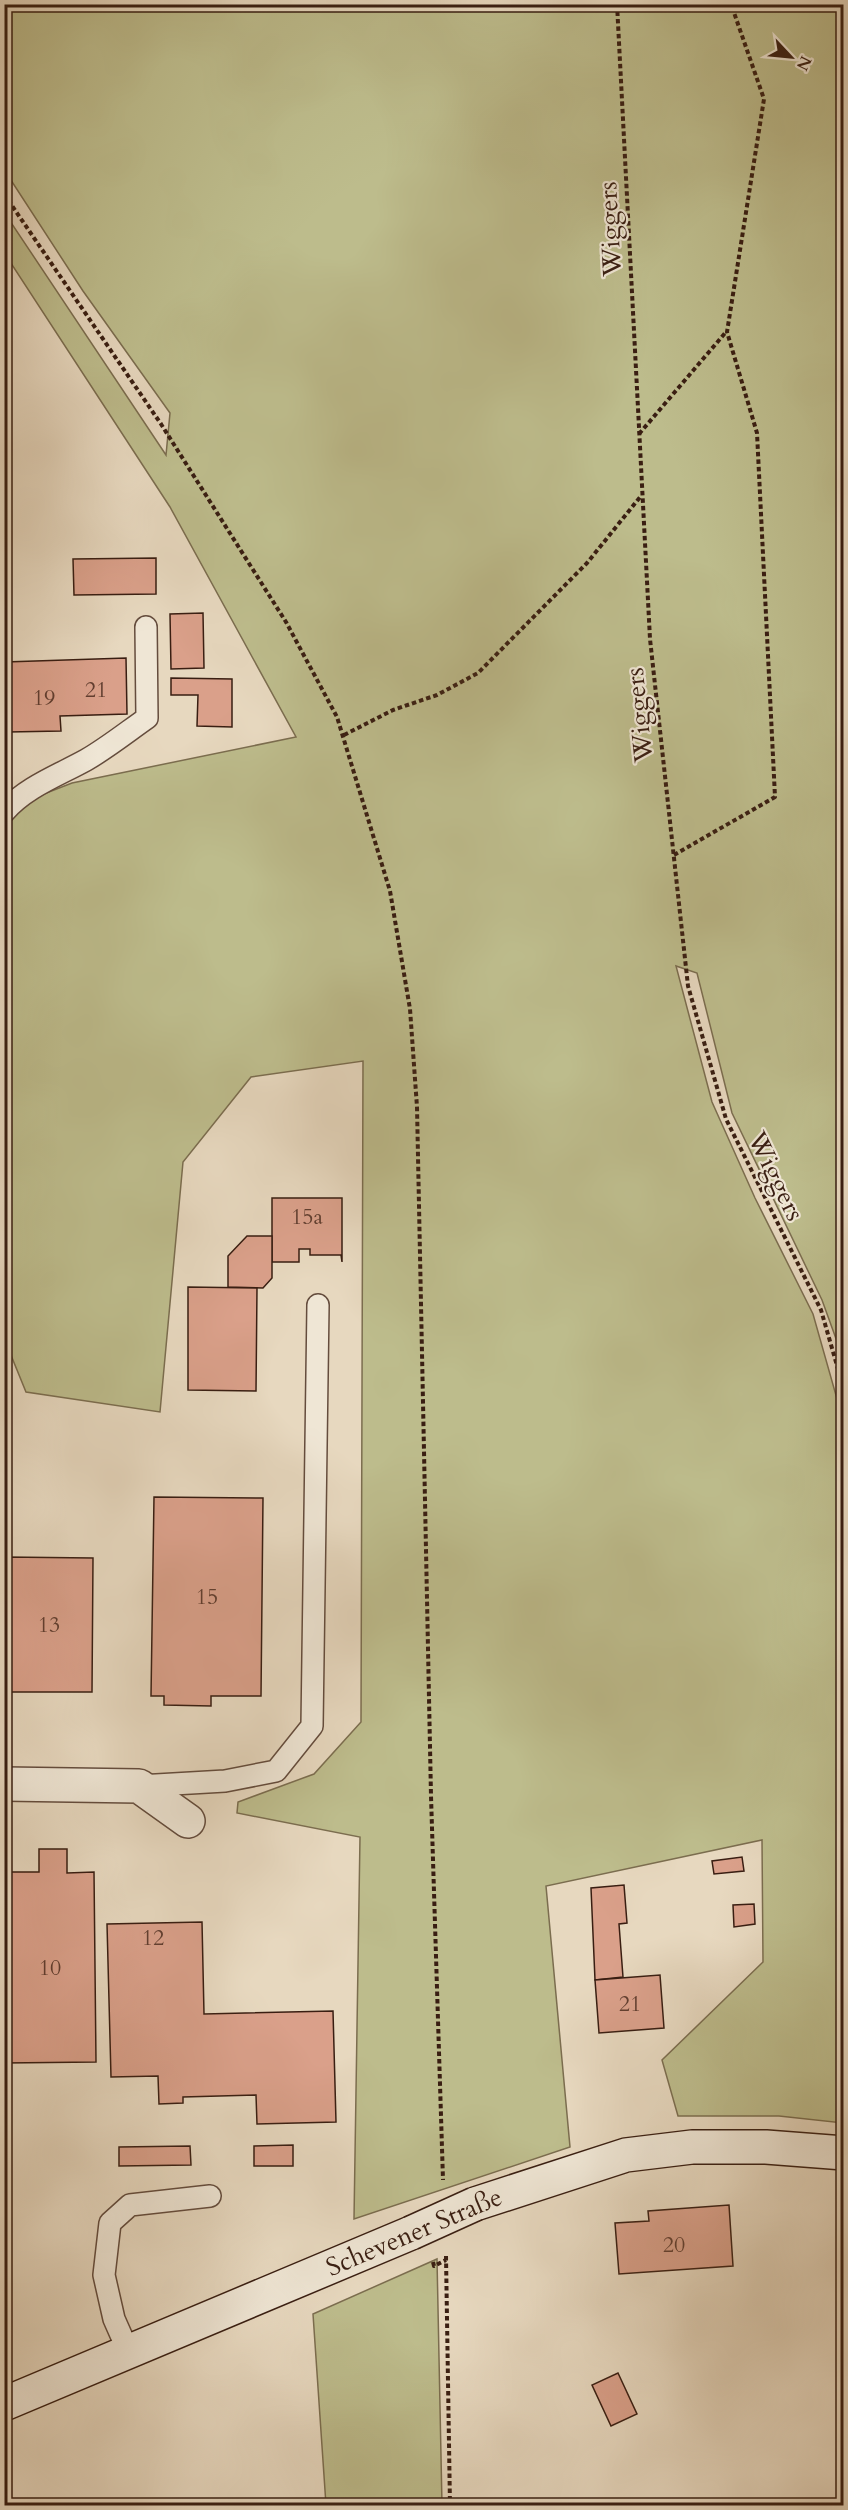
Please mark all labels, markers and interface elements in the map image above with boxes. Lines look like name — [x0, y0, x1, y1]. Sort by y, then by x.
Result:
north arrow — [761, 27, 821, 87]
text: N — [791, 52, 817, 74]
street label: Wiggers — [590, 181, 630, 278]
street label: Wiggers — [617, 666, 661, 765]
house number: 21 — [85, 675, 107, 705]
house number: 19 — [33, 683, 55, 713]
street label: Wiggers — [739, 1125, 813, 1226]
house number: 15a — [291, 1202, 324, 1232]
house number: 15 — [196, 1582, 218, 1612]
house number: 13 — [38, 1610, 60, 1640]
house number: 12 — [142, 1923, 164, 1953]
house number: 10 — [39, 1953, 61, 1983]
house number: 21 — [619, 1989, 641, 2019]
street label: Schevener Straße — [321, 2179, 507, 2285]
house number: 20 — [663, 2230, 685, 2260]

